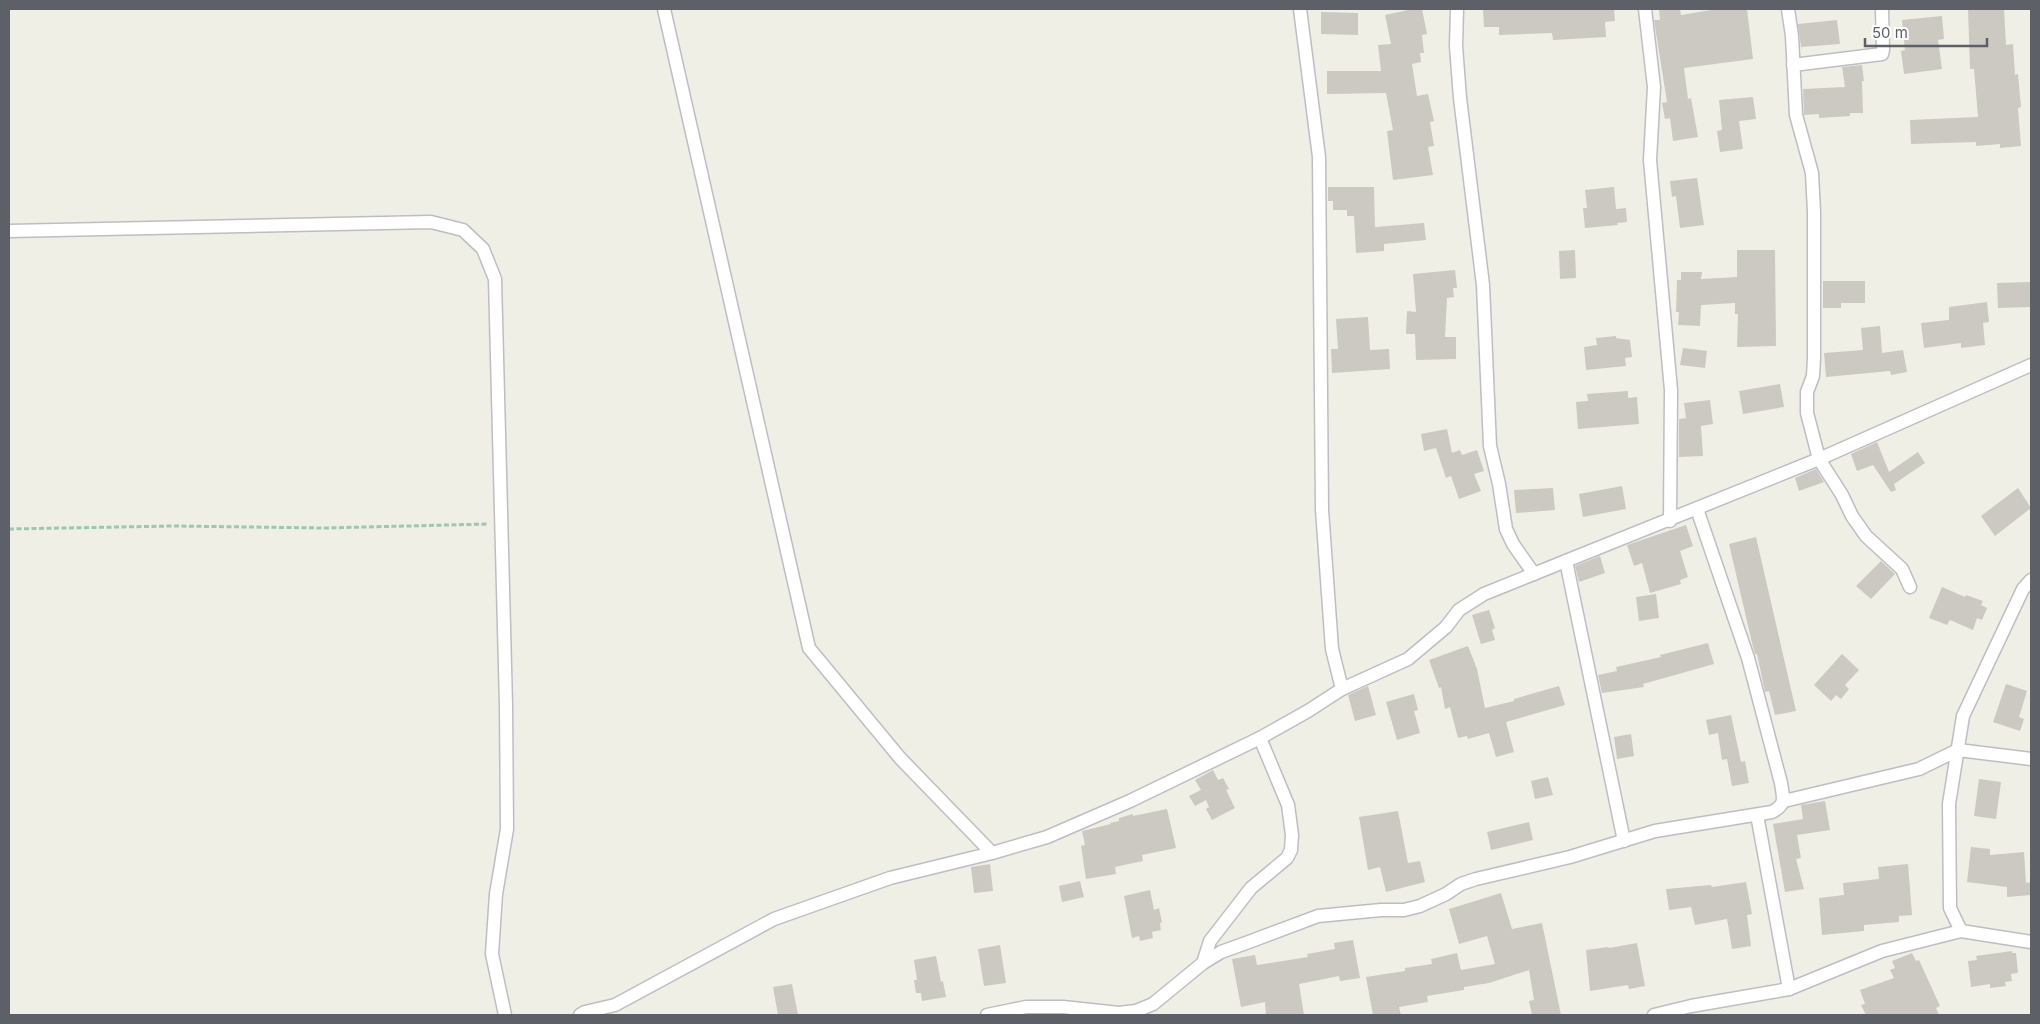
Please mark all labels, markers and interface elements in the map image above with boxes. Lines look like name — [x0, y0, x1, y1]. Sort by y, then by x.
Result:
scale bar — [1865, 15, 1988, 47]
text: 50 m — [1872, 23, 1908, 42]

